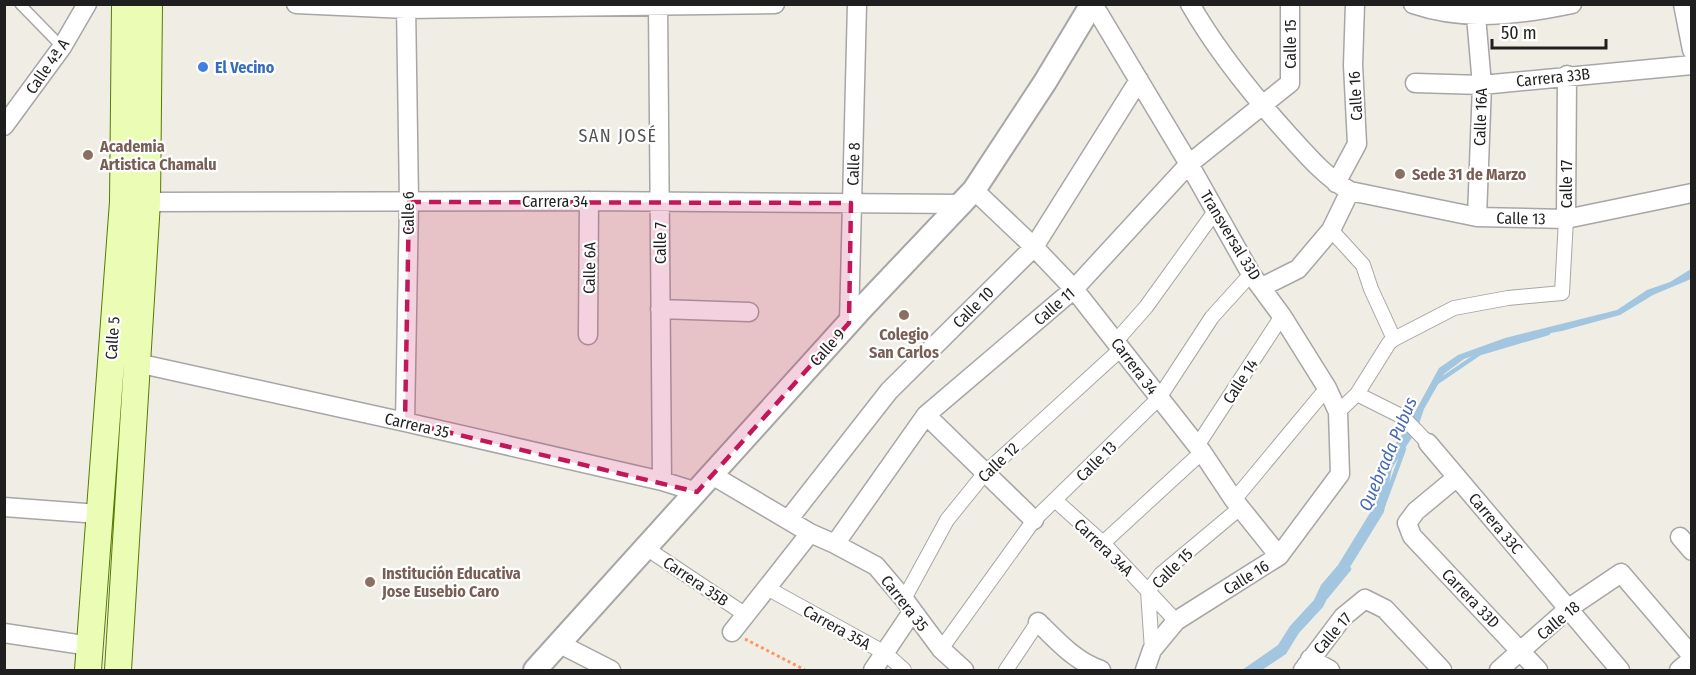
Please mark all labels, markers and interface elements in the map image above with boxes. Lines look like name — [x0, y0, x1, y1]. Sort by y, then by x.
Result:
scale bar — [1492, 12, 1606, 50]
street label: Calle 15 — [1281, 19, 1300, 69]
text: 50 m — [1501, 22, 1537, 44]
street label: Calle 4ª A — [22, 35, 74, 97]
place label: El Vecino — [215, 58, 275, 77]
marker: El Vecino — [196, 60, 210, 74]
street label: Carrera 33B — [1515, 64, 1591, 91]
street label: Calle 16 — [1345, 71, 1366, 121]
street label: Calle 16A — [1470, 87, 1491, 146]
district label: SAN JOSÉ — [578, 124, 658, 147]
place label: Academia Artistica Chamalu — [99, 137, 216, 174]
street label: Calle 8 — [843, 142, 864, 186]
marker: Academia Artistica Chamalu — [81, 148, 95, 162]
street label: Calle 17 — [1557, 159, 1576, 208]
place label: Sede 31 de Marzo — [1412, 165, 1527, 184]
marker: Sede 31 de Marzo — [1393, 167, 1407, 181]
street label: Transversal 33D — [1196, 187, 1265, 284]
street label: Calle 6 — [399, 191, 418, 235]
street label: Carrera 34 — [522, 192, 588, 211]
street label: Calle 13 — [1496, 209, 1546, 228]
street label: Calle 7 — [651, 221, 670, 264]
street label: Calle 6A — [580, 241, 599, 294]
street label: Calle 10 — [949, 283, 998, 332]
street label: Calle 11 — [1030, 283, 1079, 329]
marker: Colegio San Carlos — [897, 308, 911, 322]
street label: Calle 5 — [102, 316, 123, 360]
street label: Calle 9 — [806, 325, 849, 370]
place label: Colegio San Carlos — [869, 325, 939, 362]
street label: Carrera 34 — [1107, 334, 1162, 399]
street label: Calle 14 — [1219, 355, 1262, 407]
water label: Quebrada Pubus — [1354, 394, 1422, 514]
street label: Carrera 35 — [383, 409, 451, 442]
street label: Calle 13 — [1072, 437, 1120, 485]
street label: Calle 12 — [974, 439, 1023, 486]
street label: Carrera 33C — [1465, 489, 1527, 558]
street label: Carrera 34A — [1070, 515, 1137, 580]
street label: Calle 15 — [1148, 544, 1197, 592]
street label: Carrera 35B — [660, 553, 732, 610]
street label: Calle 16 — [1220, 556, 1272, 599]
place label: Institución Educativa Jose Eusebio Caro — [381, 564, 521, 601]
street label: Carrera 33D — [1438, 565, 1503, 632]
street label: Carrera 35 — [877, 572, 932, 635]
marker: Institución Educativa Jose Eusebio Caro — [363, 575, 377, 589]
street label: Calle 18 — [1533, 597, 1584, 644]
street label: Carrera 35A — [800, 601, 874, 654]
street label: Calle 17 — [1309, 608, 1356, 658]

